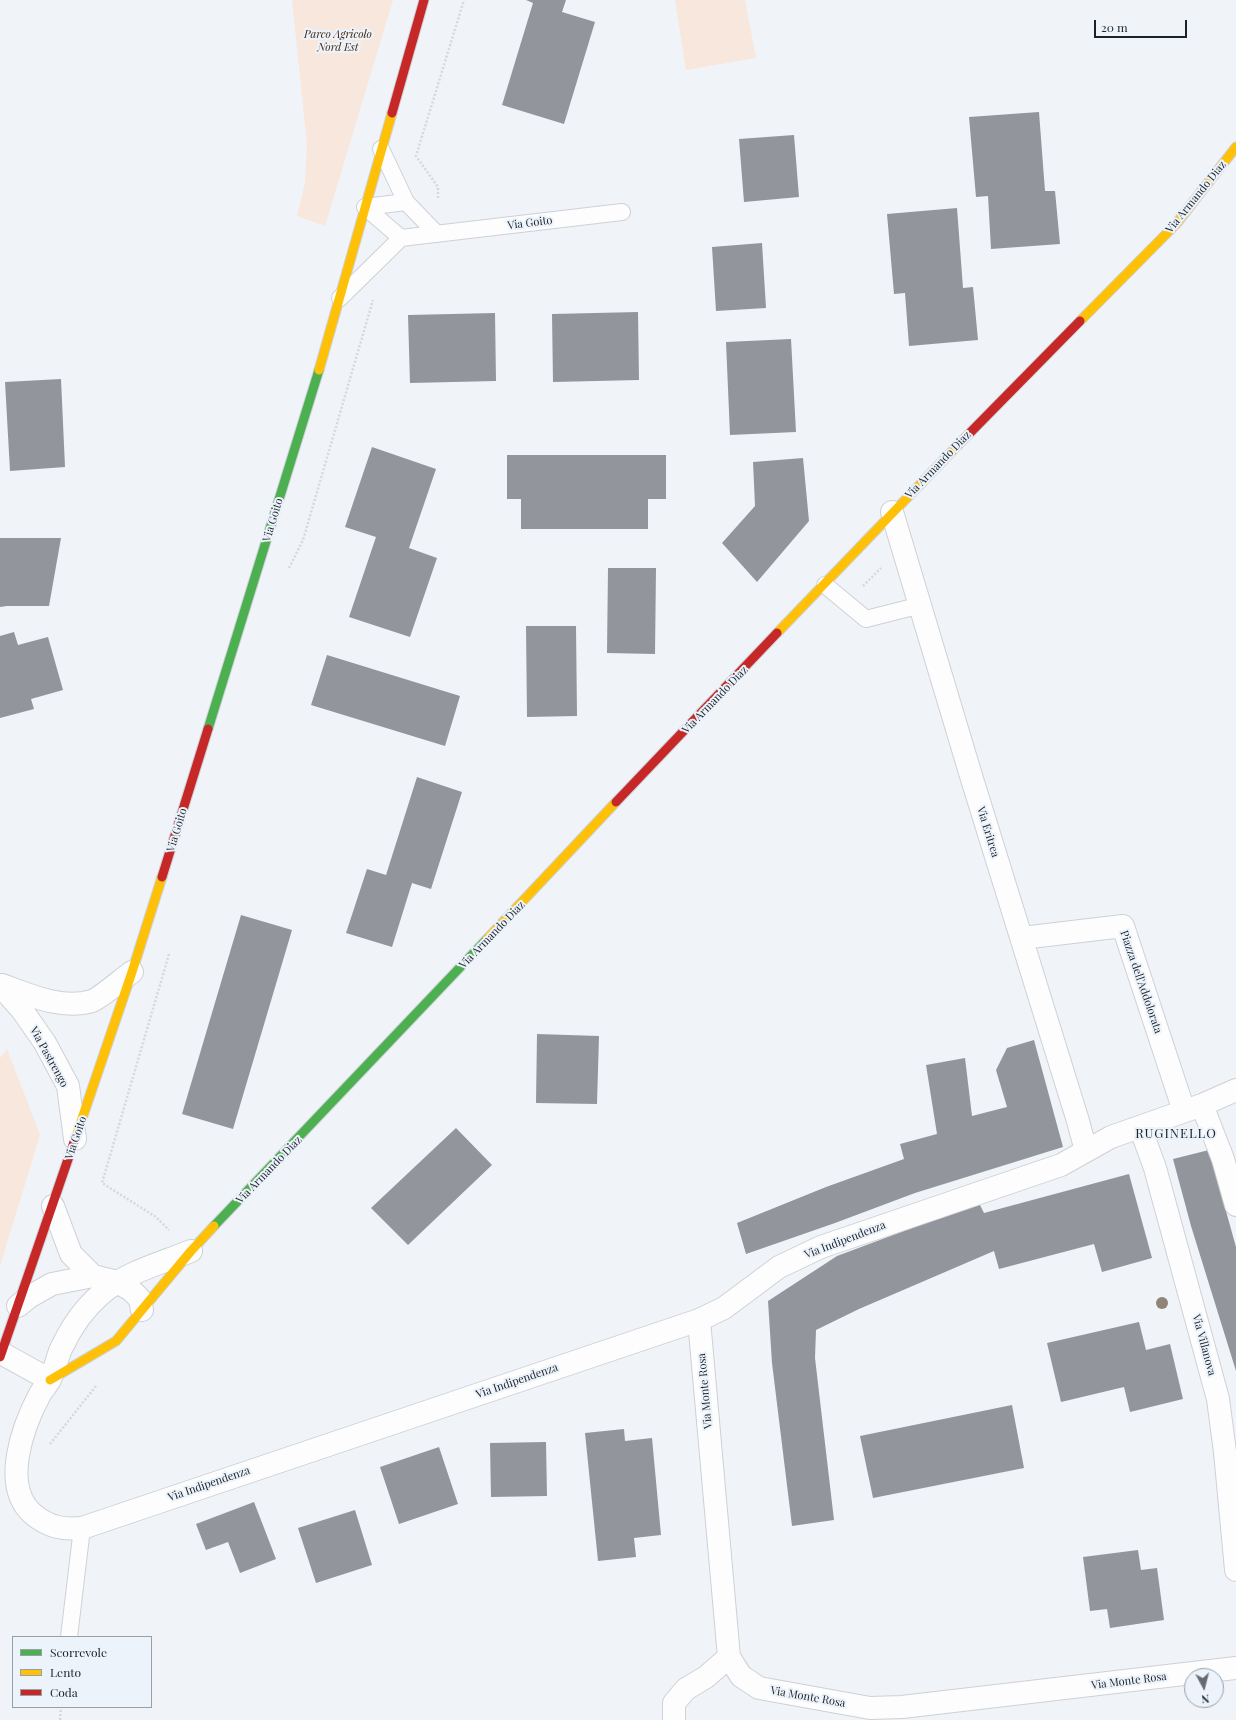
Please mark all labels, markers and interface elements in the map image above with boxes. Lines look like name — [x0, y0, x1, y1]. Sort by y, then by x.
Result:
scale bar — [1096, 12, 1189, 38]
text: 20 m — [1101, 19, 1128, 35]
park label: Parco Agricolo Nord Est — [304, 28, 372, 54]
street label: Via Armando Diaz — [1163, 158, 1229, 236]
street label: Via Goito — [507, 214, 553, 232]
street label: Via Armando Diaz — [902, 428, 974, 502]
street label: Via Goito — [260, 497, 286, 543]
street label: Via Armando Diaz — [679, 663, 751, 737]
street label: Via Eritrea — [974, 805, 1002, 859]
street label: Via Goito — [164, 807, 190, 853]
street label: Via Armando Diaz — [456, 898, 528, 972]
street label: Piazza dell'Addolorata — [1117, 929, 1165, 1035]
street label: Via Pastrengo — [27, 1024, 71, 1090]
street label: Via Goito — [62, 1115, 90, 1161]
district label: RUGINELLO — [1135, 1126, 1217, 1142]
street label: Via Armando Diaz — [233, 1133, 305, 1207]
street label: Via Indipendenza — [803, 1218, 887, 1262]
street label: Via Villanova — [1189, 1313, 1219, 1377]
street label: Via Monte Rosa — [695, 1353, 715, 1429]
street label: Via Indipendenza — [474, 1361, 560, 1401]
street label: Via Indipendenza — [166, 1464, 252, 1504]
legend — [12, 1636, 152, 1708]
text: Scorrevole — [50, 1644, 107, 1660]
text: Lento — [50, 1664, 81, 1680]
north arrow — [1184, 1668, 1224, 1708]
street label: Via Monte Rosa — [1091, 1670, 1167, 1692]
text: Coda — [50, 1684, 78, 1700]
street label: Via Monte Rosa — [770, 1684, 846, 1710]
text: N — [1201, 1691, 1210, 1707]

